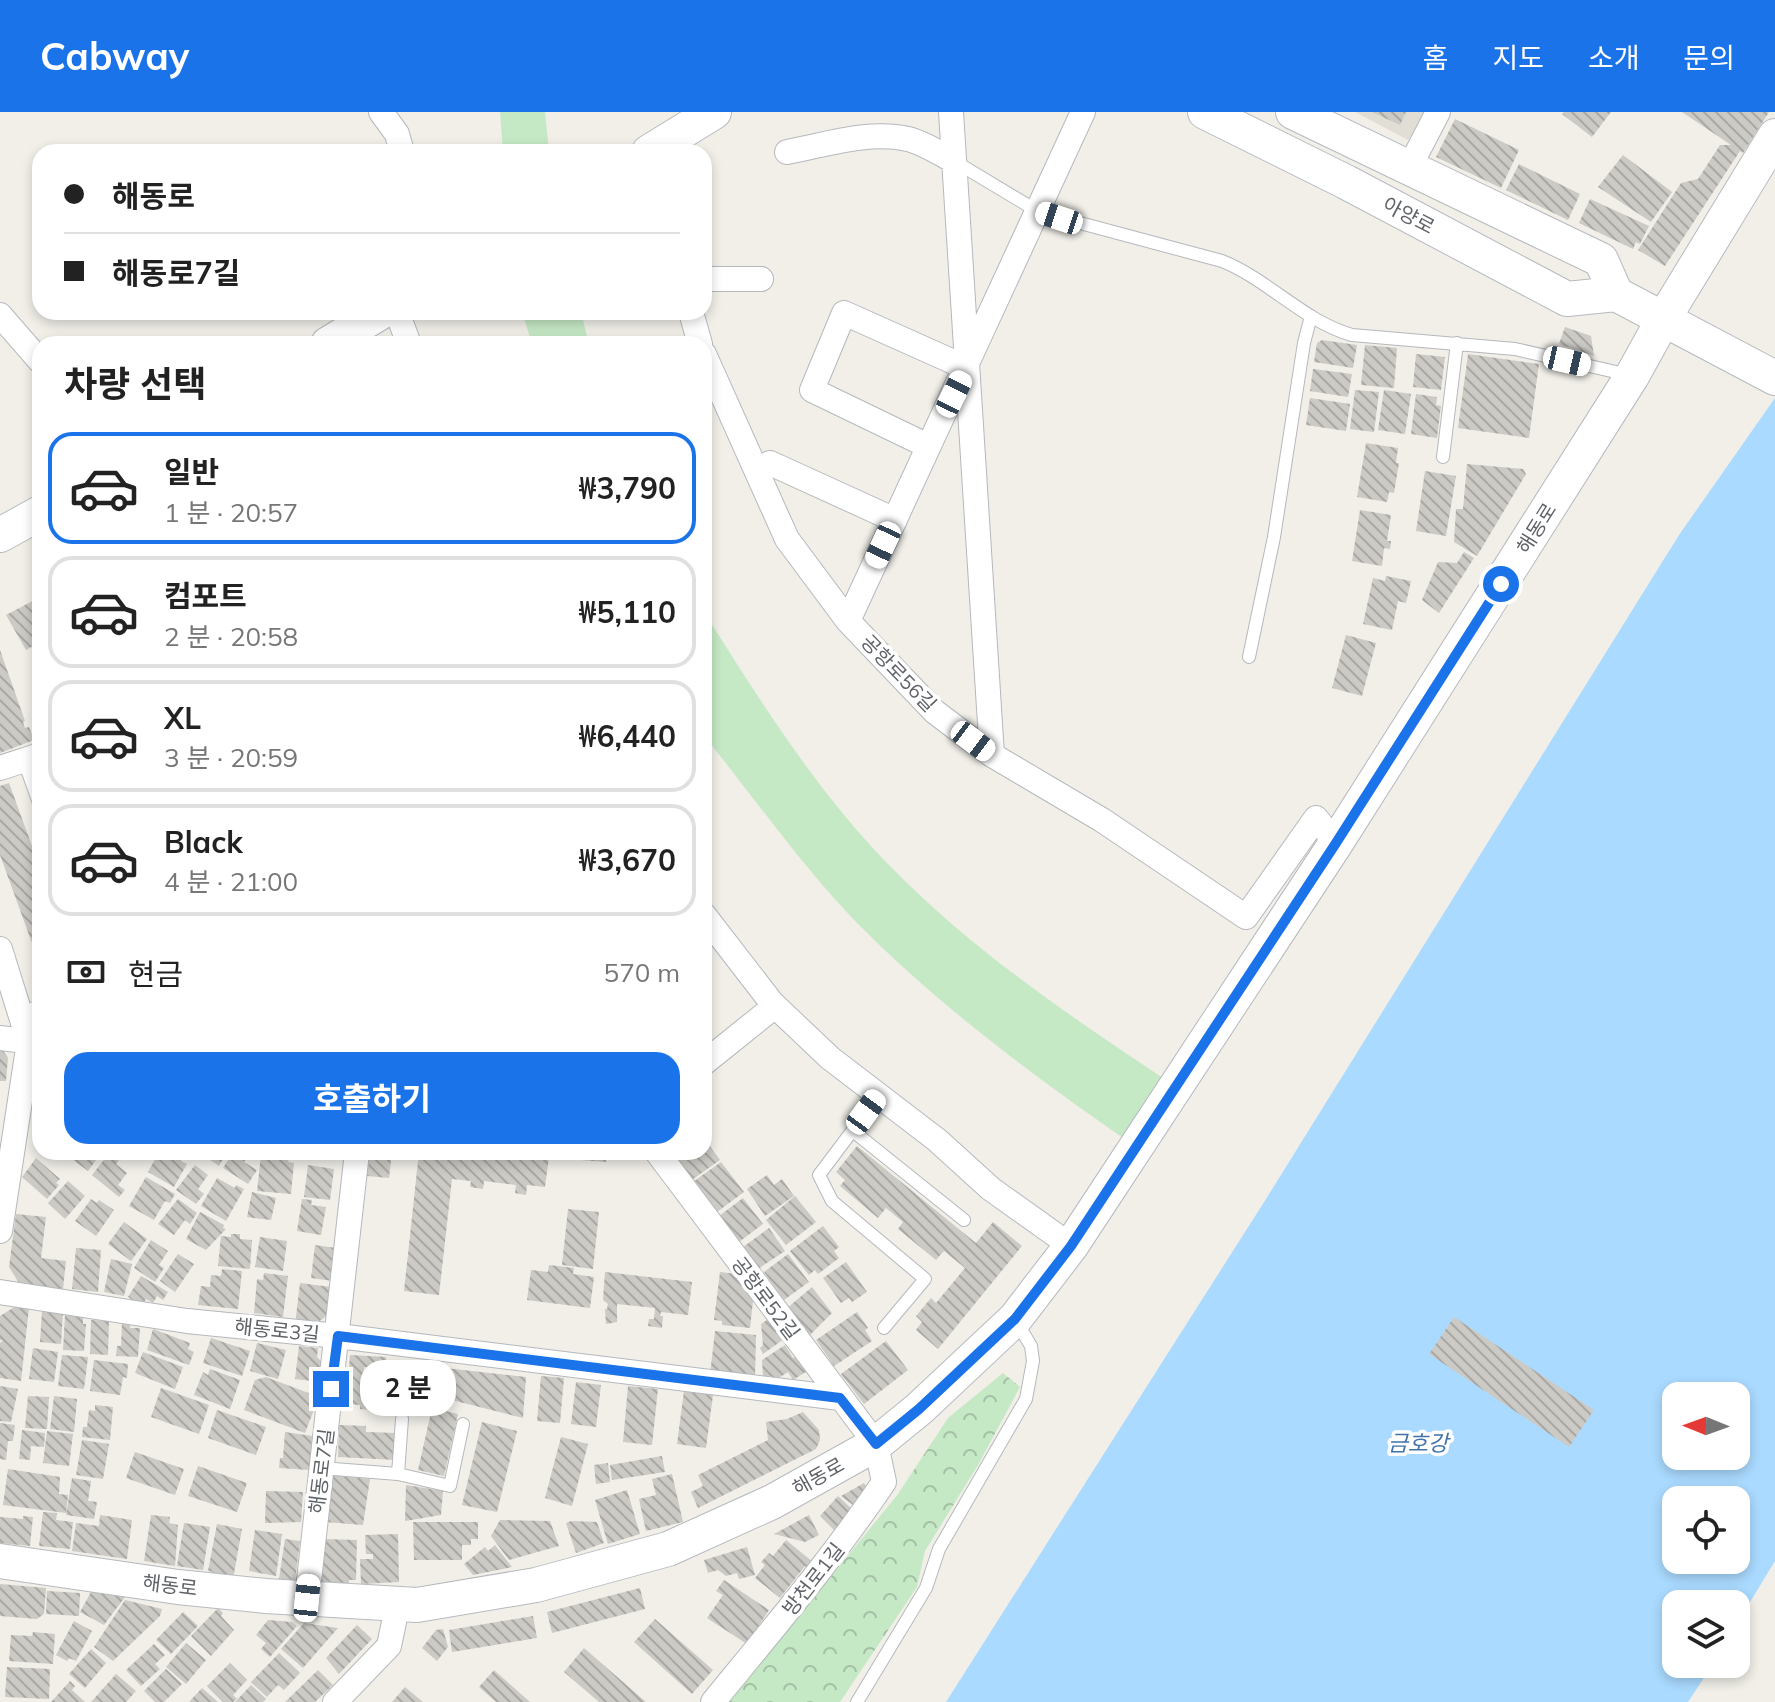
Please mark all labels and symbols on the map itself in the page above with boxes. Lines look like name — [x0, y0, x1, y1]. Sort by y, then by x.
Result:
street label: 아양로 — [1379, 191, 1439, 239]
car — [1032, 199, 1086, 237]
car — [1541, 344, 1593, 378]
car — [933, 367, 975, 421]
street label: 해동로 — [1511, 498, 1561, 558]
car — [862, 518, 904, 572]
route start — [1483, 566, 1519, 602]
street label: 공항로56길 — [856, 629, 942, 717]
car — [947, 717, 999, 765]
car — [842, 1086, 890, 1138]
street label: 공항로52길 — [727, 1252, 805, 1344]
street label: 해동로3길 — [233, 1313, 321, 1347]
callout: 2 분 — [359, 1361, 455, 1417]
route end — [313, 1371, 349, 1407]
north arrow — [1662, 1382, 1750, 1470]
street label: 해동로7길 — [303, 1427, 339, 1515]
water label: 금호강 — [1388, 1429, 1451, 1457]
street label: 해동로 — [788, 1452, 848, 1500]
street label: 방천로1길 — [777, 1538, 849, 1620]
street label: 해동로 — [141, 1569, 199, 1601]
car — [293, 1573, 321, 1623]

